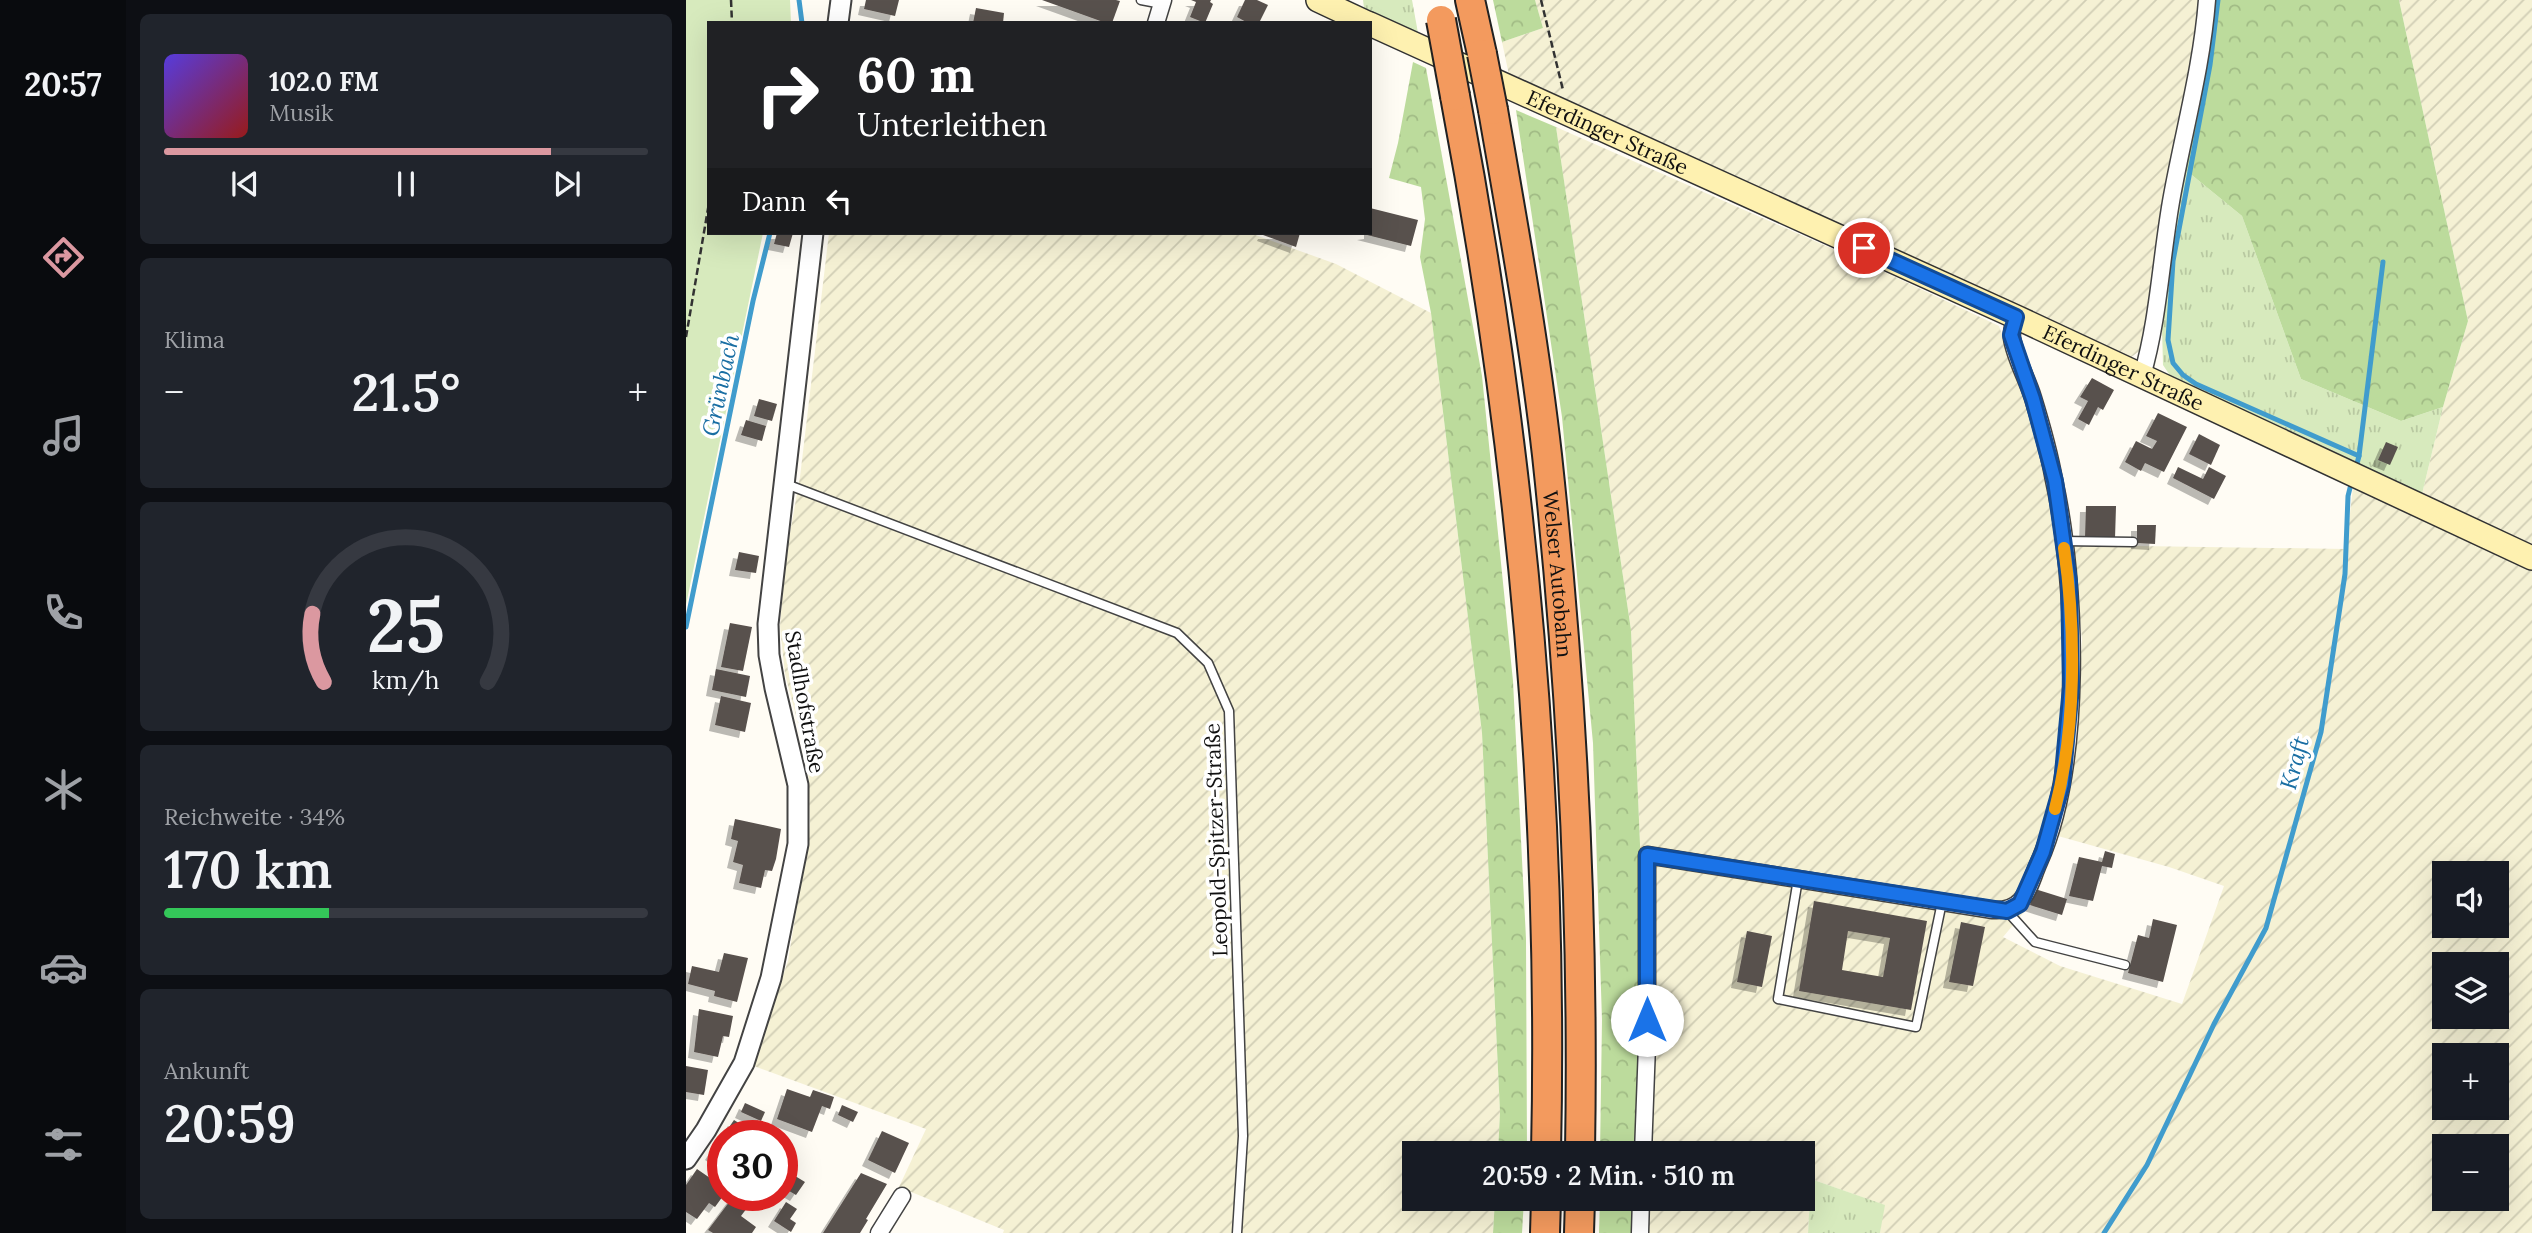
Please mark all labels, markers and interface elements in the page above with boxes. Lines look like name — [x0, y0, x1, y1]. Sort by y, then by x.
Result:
text: 60 m — [857, 43, 974, 105]
icon: right — [742, 49, 833, 140]
text: 20:57 — [24, 64, 102, 105]
text: 102.0 FM — [269, 65, 379, 98]
street label: Eferdinger Straße — [1523, 83, 1693, 180]
text: Musik — [269, 98, 333, 127]
text: Unterleithen — [857, 104, 1048, 145]
icon: previous — [226, 165, 264, 203]
icon: pause — [387, 165, 425, 203]
icon: next — [548, 165, 586, 203]
icon: left — [820, 182, 858, 220]
text: Dann — [742, 185, 806, 218]
pin — [1834, 218, 1894, 278]
icon: arrive — [1845, 229, 1883, 267]
icon: directions — [39, 233, 88, 282]
street label: Eferdinger Straße — [2039, 318, 2208, 416]
text: Klima — [164, 325, 225, 354]
water label: Grünbach — [695, 331, 745, 439]
text: 21.5° — [352, 359, 460, 425]
text: − — [164, 368, 184, 416]
text: + — [628, 368, 648, 416]
icon: music — [39, 411, 88, 460]
street label: Welser Autobahn — [1537, 489, 1579, 659]
text: 25 — [367, 580, 445, 673]
icon: phone — [39, 588, 88, 637]
street label: Stadlhofstraße — [779, 629, 831, 775]
text: km/h — [372, 664, 440, 696]
street label: Leopold-Spitzer-Straße — [1198, 723, 1234, 957]
water label: Kraft — [2273, 733, 2315, 793]
icon: climate — [39, 765, 88, 814]
text: Reichweite · 34% — [164, 802, 345, 831]
text: 170 km — [164, 836, 332, 902]
map controls — [2432, 861, 2509, 1211]
button: sound — [2432, 861, 2509, 938]
icon: car — [39, 943, 88, 992]
button: layers — [2432, 952, 2509, 1029]
position arrow — [1610, 983, 1684, 1057]
button: + — [2432, 1043, 2509, 1120]
text: Ankunft — [164, 1056, 249, 1085]
text: 20:59 — [164, 1090, 296, 1156]
icon: filters — [39, 1120, 88, 1169]
speed limit sign: 30 — [707, 1120, 798, 1211]
button: − — [2432, 1134, 2509, 1211]
text: 20:59 · 2 Min. · 510 m — [1482, 1159, 1735, 1192]

